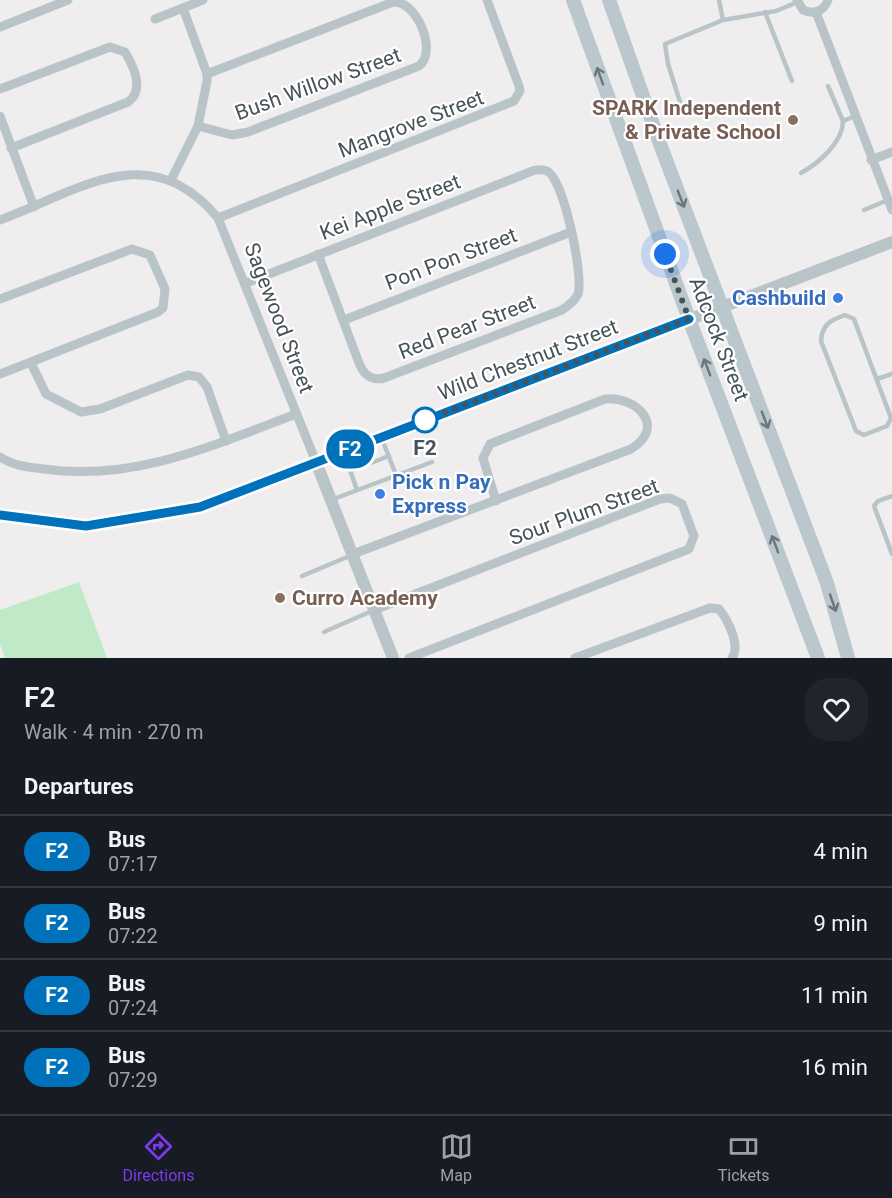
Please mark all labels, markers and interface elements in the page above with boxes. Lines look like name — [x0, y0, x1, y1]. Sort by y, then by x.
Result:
street label: Bush Willow Street — [232, 43, 404, 125]
one-way arrow — [593, 68, 604, 86]
street label: Mangrove Street — [335, 85, 487, 163]
place label: SPARK Independent & Private School — [592, 96, 781, 144]
marker: SPARK Independent & Private School — [786, 113, 800, 127]
street label: Kei Apple Street — [316, 169, 464, 245]
one-way arrow — [676, 189, 687, 208]
street label: Pon Pon Street — [382, 223, 520, 295]
street label: Sagewood Street — [239, 239, 319, 397]
your location — [650, 239, 680, 269]
street label: Adcock Street — [684, 274, 754, 404]
place label: Cashbuild — [732, 286, 826, 310]
street label: Red Pear Street — [395, 290, 539, 364]
marker: Cashbuild — [831, 291, 845, 305]
street label: Wild Chestnut Street — [435, 315, 621, 405]
one-way arrow — [701, 358, 712, 376]
marker: F2 — [412, 407, 438, 433]
one-way arrow — [760, 411, 771, 429]
line badge: F2 — [323, 430, 377, 468]
place label: F2 — [413, 436, 437, 460]
text: F2 — [338, 437, 362, 461]
place label: Pick n Pay Express — [392, 470, 491, 518]
street label: Sour Plum Street — [506, 474, 662, 550]
marker: Pick n Pay Express — [373, 487, 387, 501]
one-way arrow — [769, 535, 780, 554]
place label: Curro Academy — [292, 586, 438, 610]
marker: Curro Academy — [273, 591, 287, 605]
one-way arrow — [829, 593, 840, 612]
button: heart — [805, 678, 868, 741]
text: F2 — [24, 681, 55, 714]
text: Walk · 4 min · 270 m — [24, 720, 203, 744]
text: Departures — [24, 774, 134, 799]
text: Bus — [108, 827, 146, 852]
text: F2 — [45, 839, 69, 863]
text: 4 min — [813, 839, 868, 864]
text: 07:17 — [108, 852, 158, 876]
text: Bus — [108, 899, 146, 924]
text: F2 — [45, 911, 69, 935]
text: 9 min — [813, 911, 868, 936]
text: 07:22 — [108, 924, 158, 948]
text: Bus — [108, 971, 146, 996]
text: F2 — [45, 983, 69, 1007]
text: 11 min — [801, 983, 868, 1008]
text: 07:24 — [108, 996, 158, 1020]
text: Bus — [108, 1043, 146, 1068]
text: F2 — [45, 1055, 69, 1079]
text: 16 min — [801, 1055, 868, 1080]
text: 07:29 — [108, 1068, 158, 1092]
tab: Directions — [123, 1130, 194, 1185]
tab: Map — [440, 1130, 473, 1185]
tab: Tickets — [718, 1130, 769, 1185]

